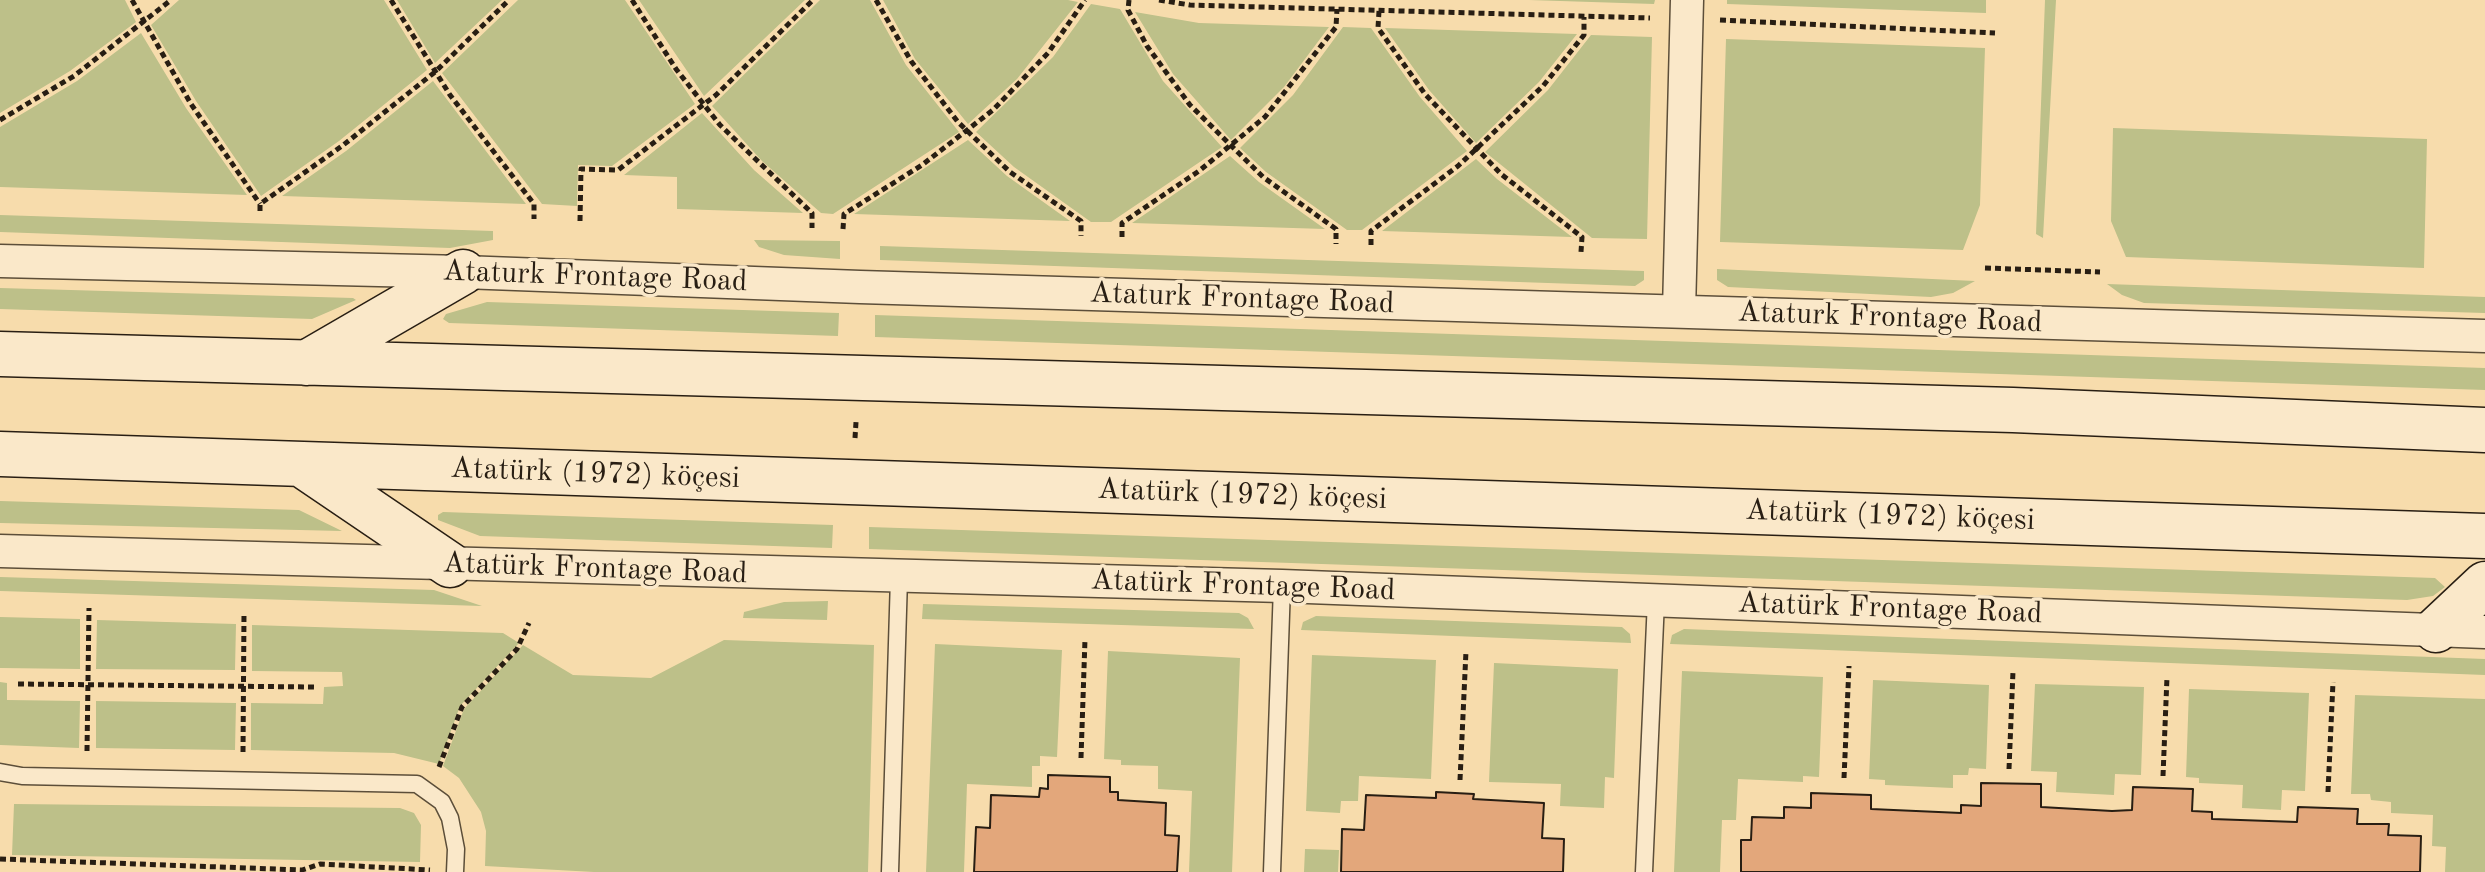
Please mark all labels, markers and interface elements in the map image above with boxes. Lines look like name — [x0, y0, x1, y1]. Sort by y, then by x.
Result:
street label: Ataturk Frontage Road — [442, 254, 748, 300]
street label: Ataturk Frontage Road — [1089, 276, 1395, 322]
street label: Ataturk Frontage Road — [1737, 295, 2043, 341]
street label: Atatürk (1972) köçesi — [450, 451, 740, 497]
street label: Atatürk (1972) köçesi — [1097, 472, 1387, 518]
street label: Atatürk (1972) köçesi — [1745, 493, 2035, 539]
street label: Atatürk Frontage Road — [442, 546, 748, 592]
street label: Atatürk Frontage Road — [1090, 563, 1396, 609]
street label: Atatürk Frontage Road — [1737, 586, 2043, 632]

